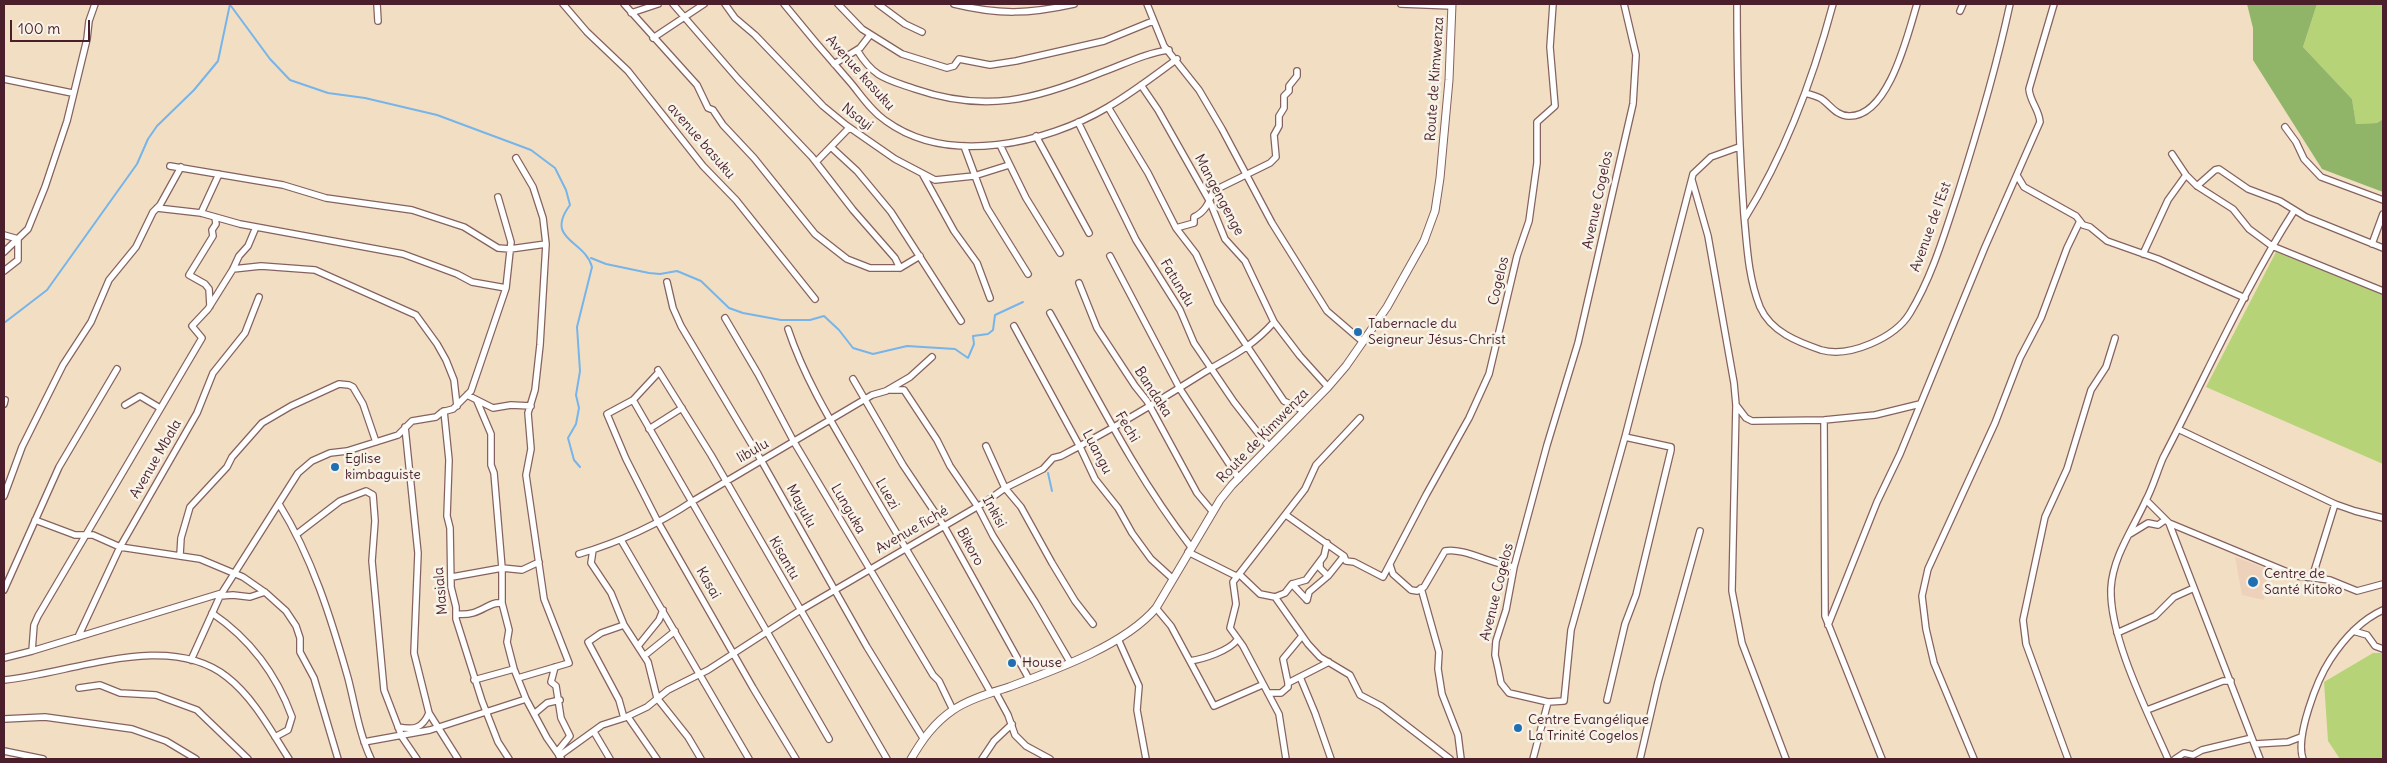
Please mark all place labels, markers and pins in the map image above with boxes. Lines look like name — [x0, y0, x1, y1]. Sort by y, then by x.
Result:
place label: Tabernacle du Seigneur Jésus-Christ — [1368, 316, 1506, 348]
marker: Tabernacle du Seigneur Jésus-Christ — [1352, 326, 1364, 338]
place label: Eglise kimbaguiste — [345, 451, 421, 484]
marker: Eglise kimbaguiste — [329, 461, 341, 473]
place label: Centre de Santé Kitoko — [2264, 566, 2342, 598]
marker: Centre de Santé Kitoko — [2246, 575, 2260, 589]
place label: House — [1022, 655, 1062, 671]
marker: House — [1006, 657, 1018, 669]
place label: Centre Evangélique La Trinité Cogelos — [1528, 712, 1649, 744]
marker: Centre Evangélique La Trinité Cogelos — [1512, 722, 1524, 734]

